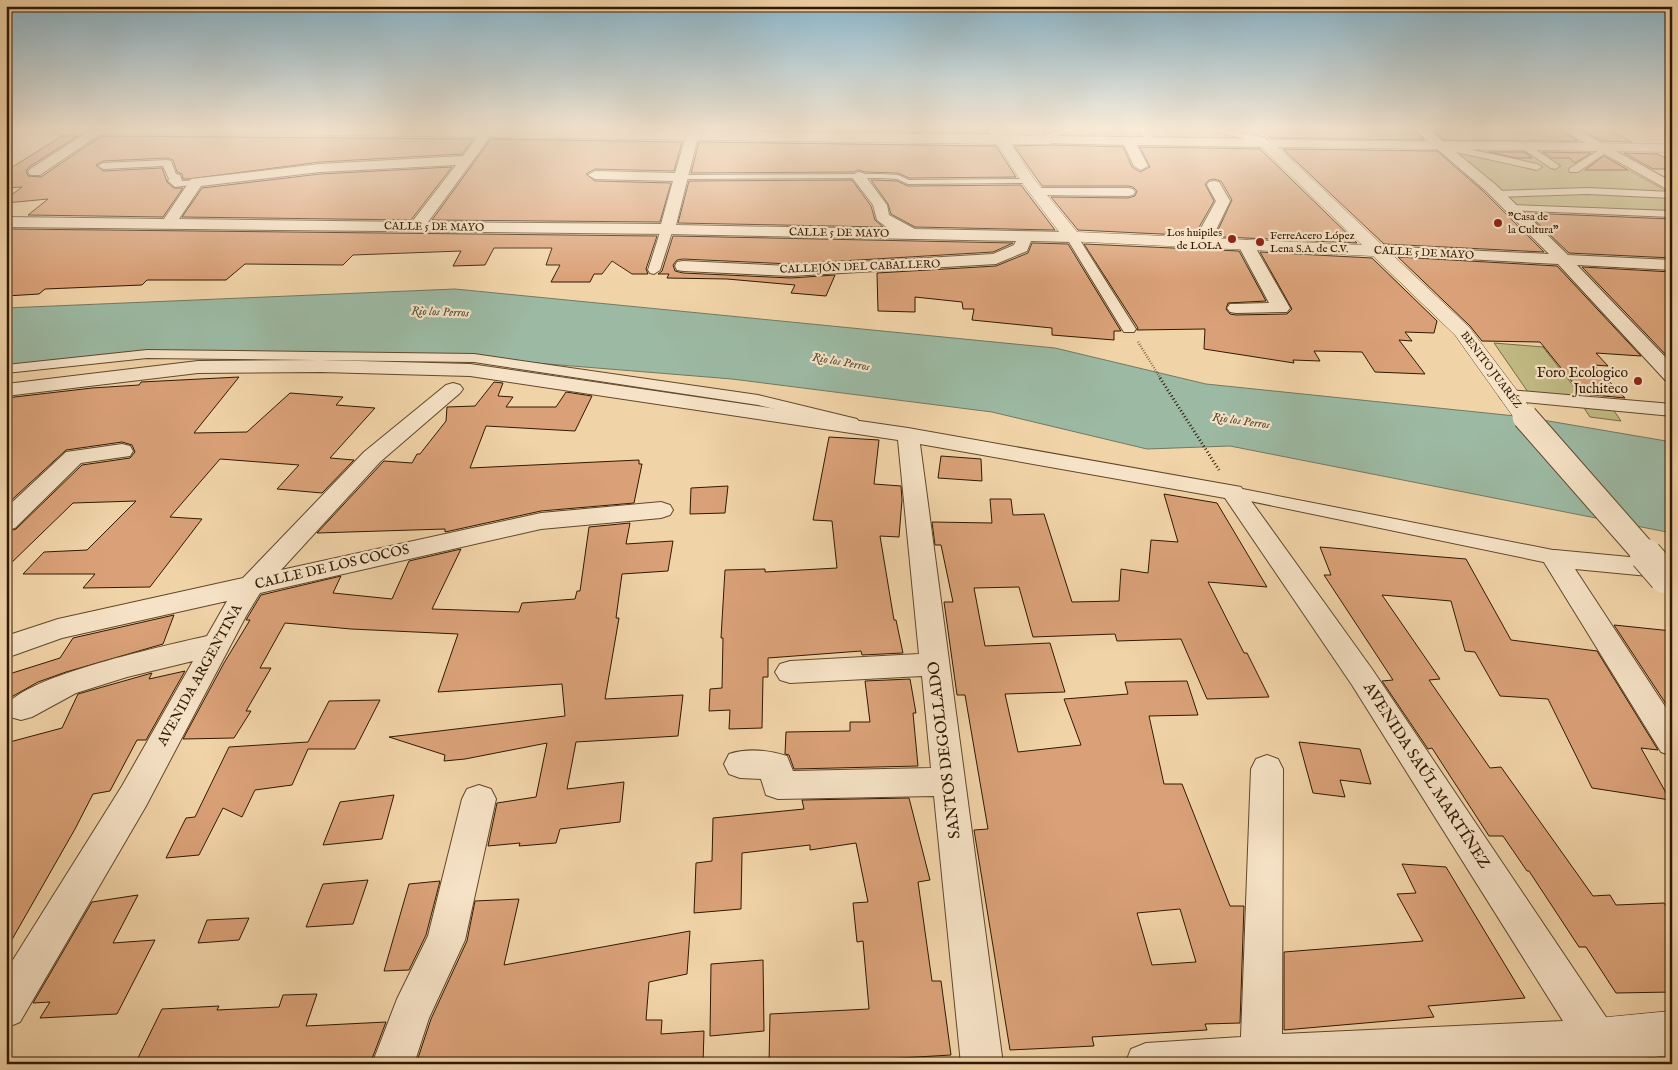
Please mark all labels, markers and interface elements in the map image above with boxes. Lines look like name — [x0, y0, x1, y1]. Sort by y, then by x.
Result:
place label: "Casa de la Cultura" — [1508, 210, 1559, 237]
marker: "Casa de la Cultura" — [1492, 217, 1504, 229]
street label: CALLE 5 DE MAYO — [384, 219, 484, 235]
street label: CALLE 5 DE MAYO — [789, 225, 889, 241]
place label: Los huipiles de LOLA — [1167, 226, 1223, 253]
place label: FerreAcero López Lena S.A. de C.V. — [1270, 229, 1355, 256]
marker: Los huipiles de LOLA — [1226, 233, 1238, 245]
marker: FerreAcero López Lena S.A. de C.V. — [1254, 236, 1266, 248]
street label: CALLE 5 DE MAYO — [1374, 243, 1474, 263]
street label: CALLEJÓN DEL CABALLERO — [780, 257, 940, 277]
water label: Rio los Perros — [411, 303, 470, 321]
street label: BENITO JUARÉZ — [1457, 329, 1525, 412]
water label: Rio los Perros — [811, 350, 871, 375]
place label: Foro Ecologico Juchiteco — [1537, 364, 1628, 398]
marker: Foro Ecologico Juchiteco — [1632, 375, 1644, 387]
water label: Rio los Perros — [1211, 410, 1271, 433]
street label: CALLE DE LOS COCOS — [253, 540, 411, 594]
street label: AVENIDA ARGENTINA — [153, 600, 247, 750]
street label: SANTOS DEGOLLADO — [924, 660, 966, 840]
street label: AVENIDA SAÚL MARTÍNEZ — [1358, 677, 1496, 873]

